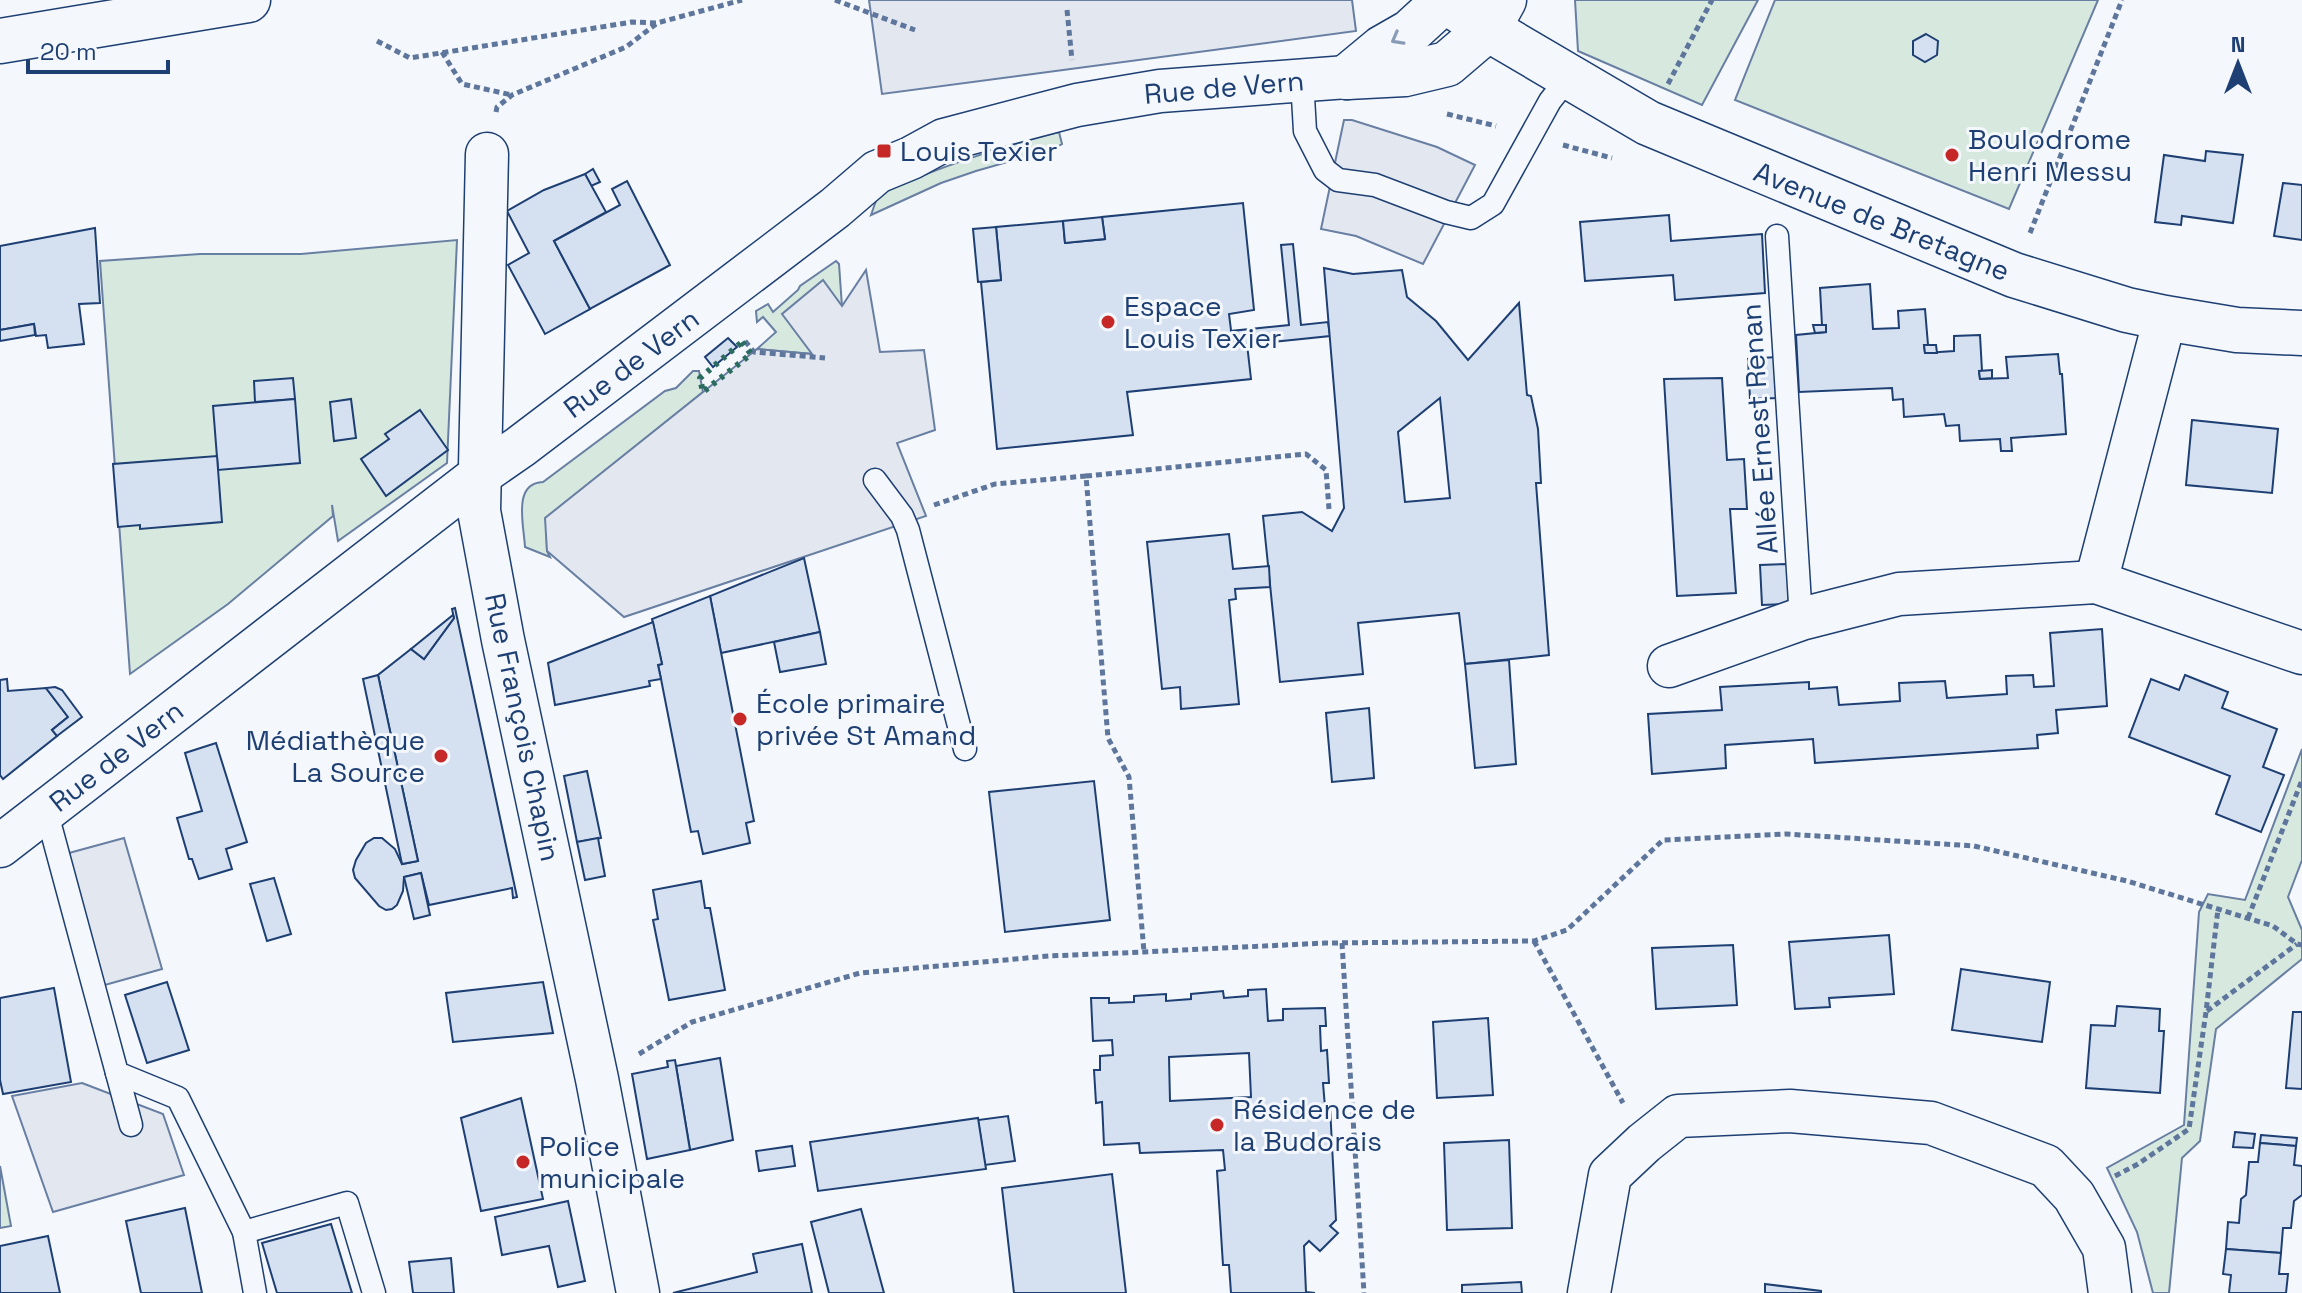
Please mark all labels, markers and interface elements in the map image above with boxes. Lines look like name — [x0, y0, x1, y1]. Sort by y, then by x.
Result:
scale bar — [28, 24, 168, 74]
north arrow — [2198, 24, 2278, 104]
one-way arrow — [1391, 29, 1406, 45]
text: N — [2231, 30, 2245, 58]
text: 20 m — [40, 36, 97, 67]
street label: Rue de Vern — [1142, 62, 1306, 112]
place label: Boulodrome Henri Messu — [1968, 121, 2132, 189]
place label: Louis Texier — [900, 133, 1058, 169]
marker: Louis Texier — [875, 142, 893, 160]
marker: Boulodrome Henri Messu — [1943, 146, 1961, 164]
street label: Avenue de Bretagne — [1749, 153, 2015, 289]
place label: Espace Louis Texier — [1124, 288, 1282, 356]
street label: Rue de Vern — [556, 300, 706, 426]
street label: Allée Ernest Renan — [1732, 303, 1786, 555]
marker: Espace Louis Texier — [1099, 313, 1117, 331]
street label: Rue François Chapin — [477, 590, 569, 864]
place label: École primaire privée St Amand — [756, 685, 976, 753]
street label: Rue de Vern — [42, 692, 190, 820]
marker: École primaire privée St Amand — [731, 710, 749, 728]
place label: Médiathèque La Source — [246, 722, 425, 790]
marker: Médiathèque La Source — [432, 747, 450, 765]
place label: Résidence de la Budorais — [1233, 1091, 1416, 1159]
marker: Résidence de la Budorais — [1208, 1116, 1226, 1134]
place label: Police municipale — [539, 1128, 685, 1196]
marker: Police municipale — [514, 1153, 532, 1171]

